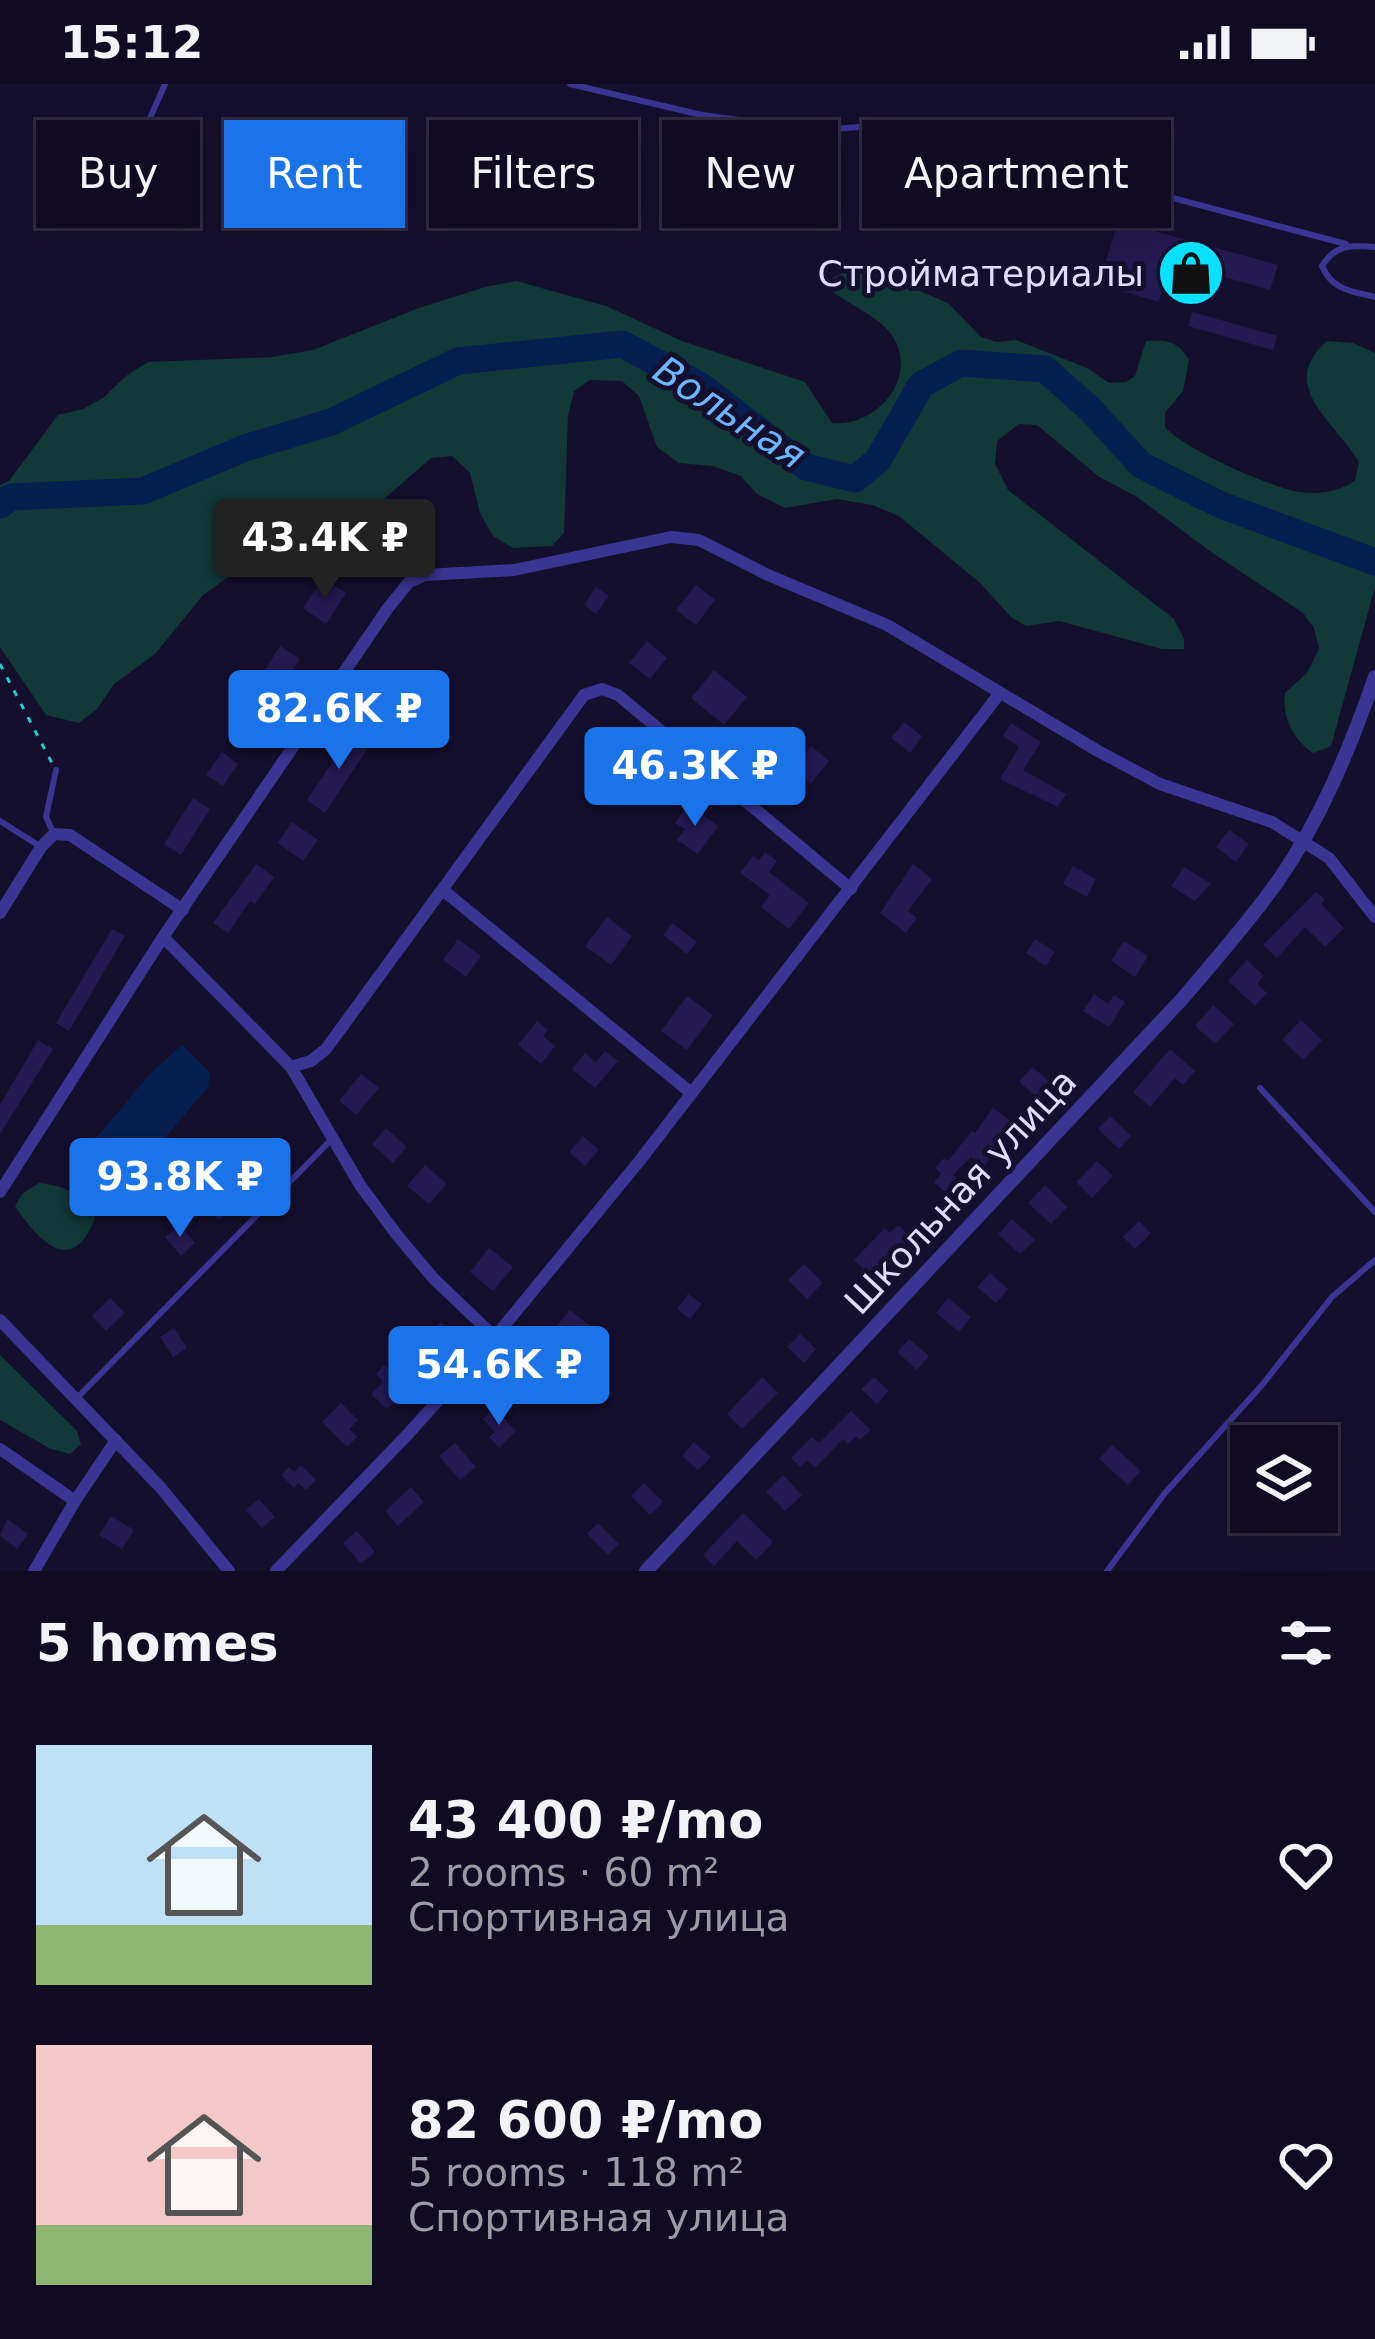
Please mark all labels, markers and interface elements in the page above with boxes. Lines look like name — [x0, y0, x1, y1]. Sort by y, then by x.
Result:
text: 15:12 — [60, 16, 203, 69]
chip: Buy — [36, 120, 200, 228]
chip: Rent — [224, 120, 405, 228]
chip: Filters — [429, 120, 638, 228]
chip: New — [662, 120, 838, 228]
chip: Apartment — [862, 120, 1171, 228]
shop icon: Стройматериалы — [1156, 238, 1226, 308]
place label: Стройматериалы — [818, 253, 1144, 294]
water label: Вольная — [646, 347, 814, 478]
pin: 43.4K ₽ — [214, 499, 436, 601]
text: 43.4K ₽ — [241, 515, 409, 560]
pin: 82.6K ₽ — [228, 670, 450, 772]
text: 82.6K ₽ — [255, 686, 423, 731]
pin: 46.3K ₽ — [584, 727, 806, 829]
text: 46.3K ₽ — [611, 743, 779, 788]
street label: Школьная улица — [836, 1061, 1084, 1322]
pin: 93.8K ₽ — [69, 1138, 291, 1240]
text: 93.8K ₽ — [96, 1154, 264, 1199]
pin: 54.6K ₽ — [388, 1326, 610, 1428]
text: 54.6K ₽ — [415, 1342, 583, 1387]
map controls — [1230, 1425, 1338, 1533]
button: layers — [1230, 1425, 1338, 1533]
icon: filters — [1273, 1610, 1339, 1676]
text: 5 homes — [36, 1614, 279, 1673]
text: 43 400 ₽/mo — [408, 1791, 763, 1850]
icon: home — [132, 1793, 276, 1937]
icon: heart — [1273, 1832, 1339, 1898]
text: 2 rooms · 60 m² — [408, 1850, 719, 1895]
text: Спортивная улица — [408, 1895, 789, 1940]
text: 82 600 ₽/mo — [408, 2091, 763, 2150]
icon: home — [132, 2093, 276, 2237]
icon: heart — [1273, 2132, 1339, 2198]
text: 5 rooms · 118 m² — [408, 2150, 744, 2195]
text: Спортивная улица — [408, 2195, 789, 2240]

